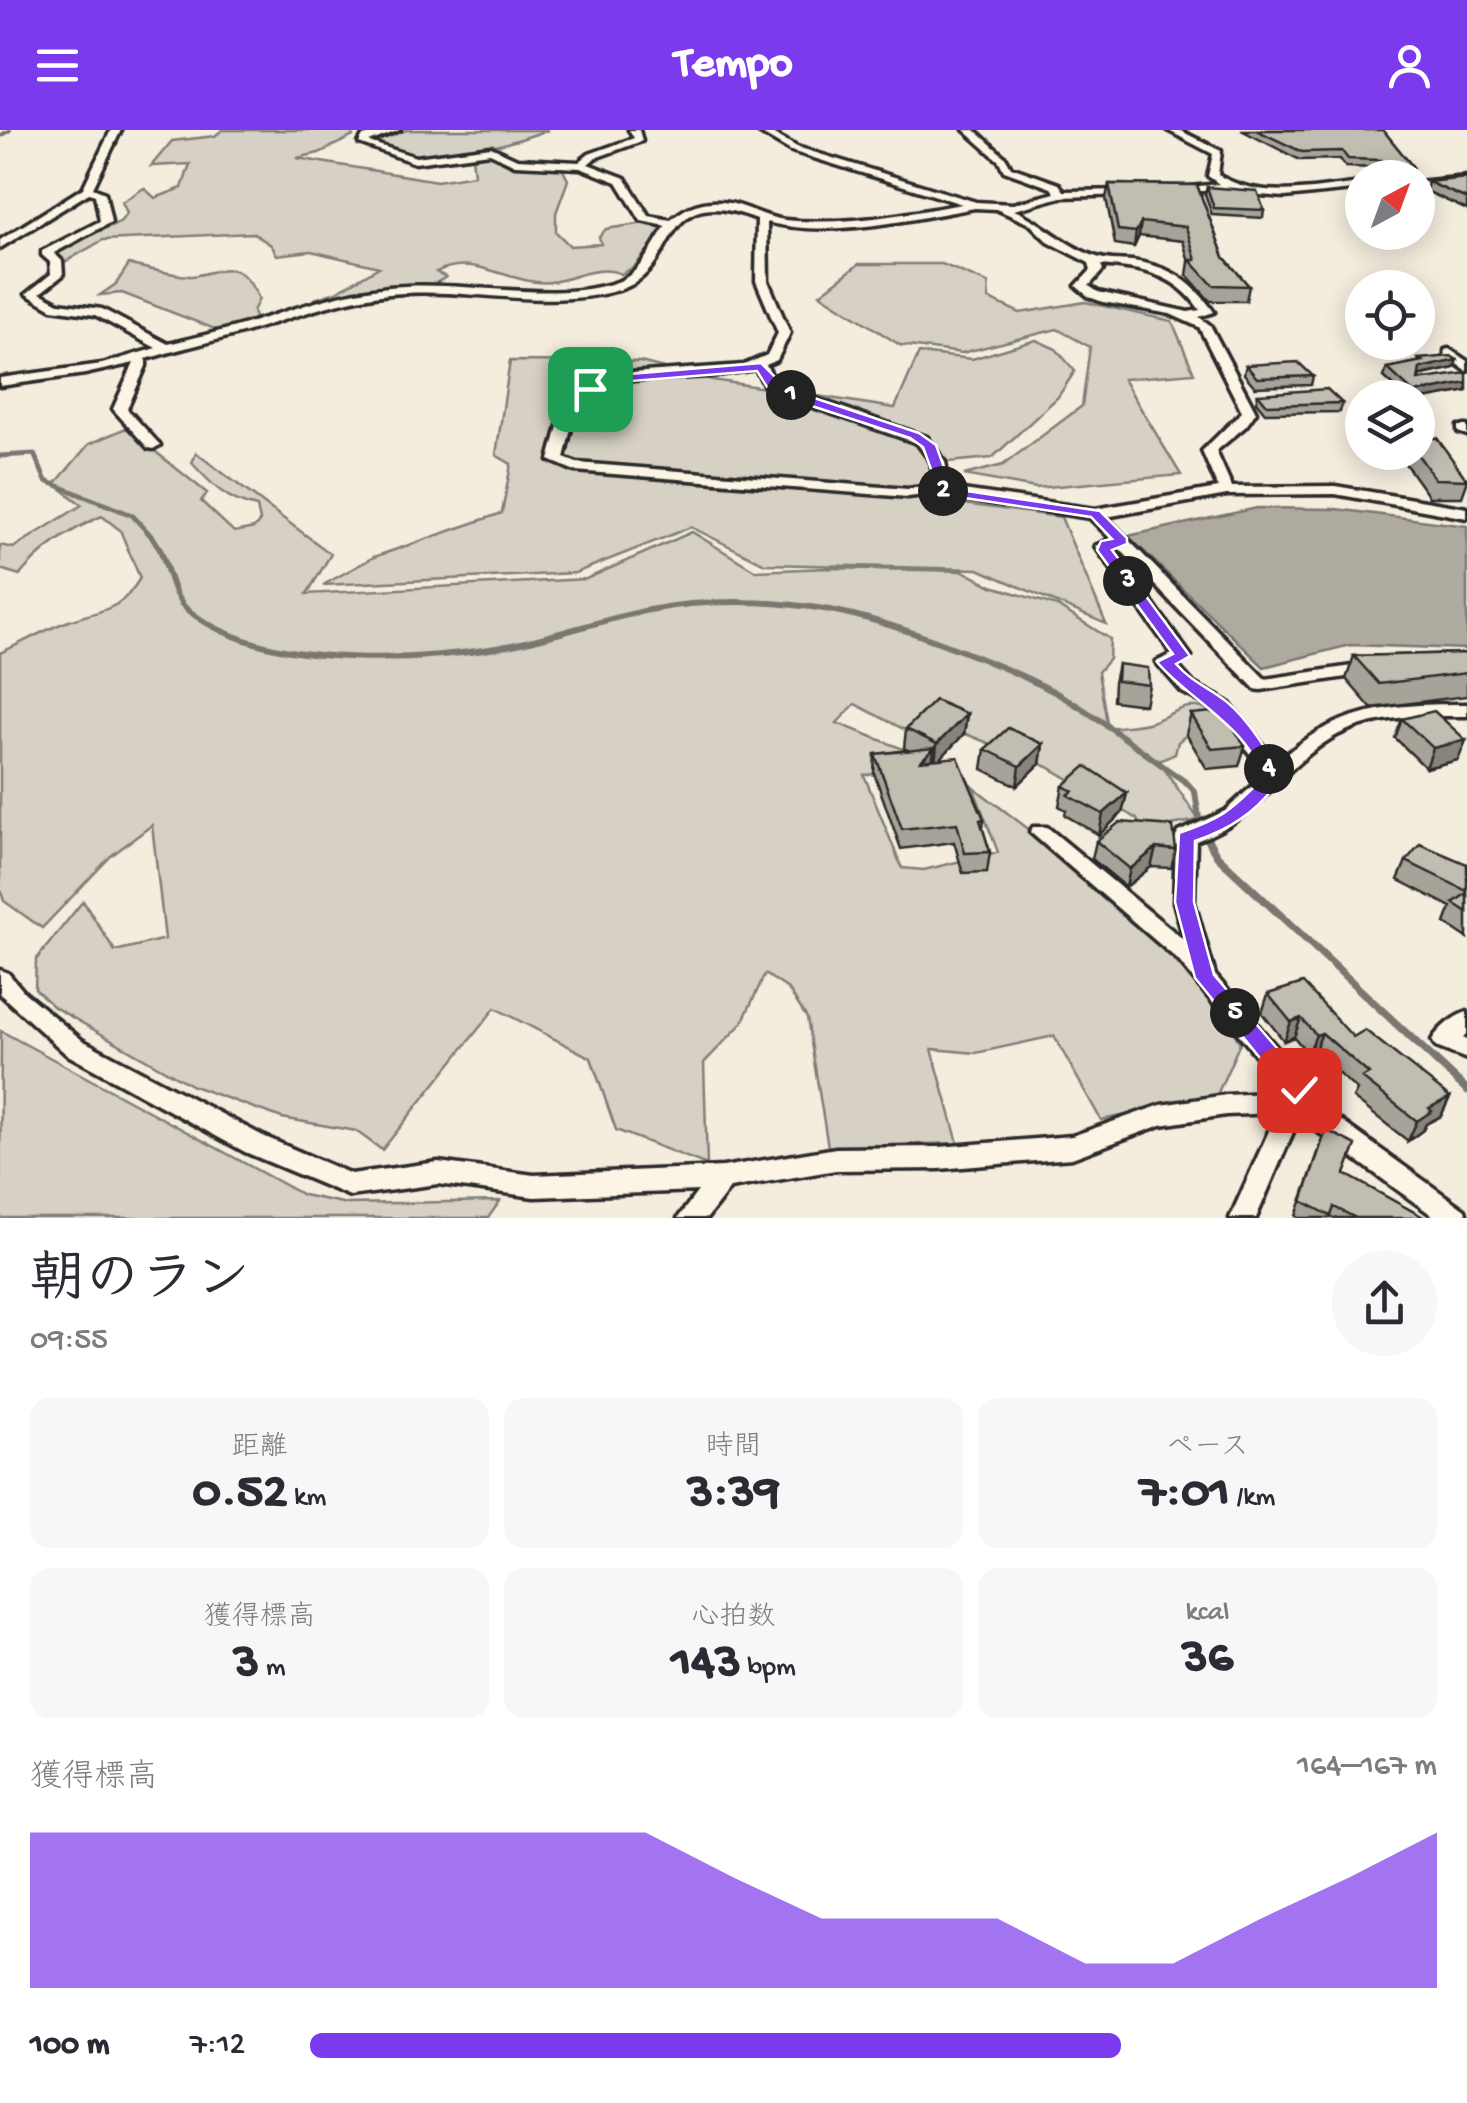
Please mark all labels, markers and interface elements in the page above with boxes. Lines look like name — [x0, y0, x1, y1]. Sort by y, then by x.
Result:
icon: menu — [30, 38, 85, 93]
icon: person — [1382, 38, 1437, 93]
text: Tempo — [675, 39, 793, 92]
north arrow — [1345, 160, 1435, 250]
map controls — [1345, 160, 1435, 470]
button: locate — [1345, 270, 1435, 360]
pin — [548, 347, 633, 432]
icon: arrive — [563, 362, 618, 417]
pin: 1 — [766, 370, 816, 420]
text: 1 — [785, 378, 797, 411]
button: layers — [1345, 380, 1435, 470]
pin: 2 — [918, 466, 968, 516]
text: 2 — [936, 474, 950, 507]
pin: 3 — [1103, 556, 1153, 606]
text: 3 — [1121, 564, 1135, 597]
pin: 4 — [1244, 744, 1294, 794]
text: 4 — [1262, 752, 1276, 785]
pin: 5 — [1210, 988, 1260, 1038]
text: 5 — [1228, 996, 1242, 1029]
pin — [1257, 1048, 1342, 1133]
icon: check — [1272, 1063, 1327, 1118]
button: share — [1332, 1251, 1437, 1356]
text: 朝のラン — [30, 1252, 250, 1316]
text: 09:55 — [30, 1322, 108, 1360]
text: 距離 — [231, 1432, 288, 1465]
text: 時間 — [705, 1432, 762, 1465]
text: ペース — [1166, 1432, 1249, 1465]
text: 0.52 — [193, 1465, 287, 1524]
text: 3:39 — [687, 1465, 780, 1524]
text: 7:01 — [1139, 1465, 1230, 1524]
text: km — [287, 1482, 326, 1515]
text: /km — [1230, 1482, 1276, 1515]
text: kcal — [1186, 1597, 1229, 1630]
text: 獲得標高 — [203, 1602, 316, 1635]
text: 心拍数 — [691, 1602, 776, 1635]
text: 36 — [1182, 1630, 1233, 1689]
text: 3 — [233, 1635, 259, 1694]
text: 143 — [671, 1635, 741, 1694]
text: m — [259, 1652, 286, 1685]
text: bpm — [741, 1652, 796, 1685]
text: 164–167 m — [1297, 1748, 1437, 1786]
text: 獲得標高 — [30, 1760, 158, 1798]
text: 100 m — [30, 2027, 110, 2065]
text: 7:12 — [190, 2027, 245, 2065]

